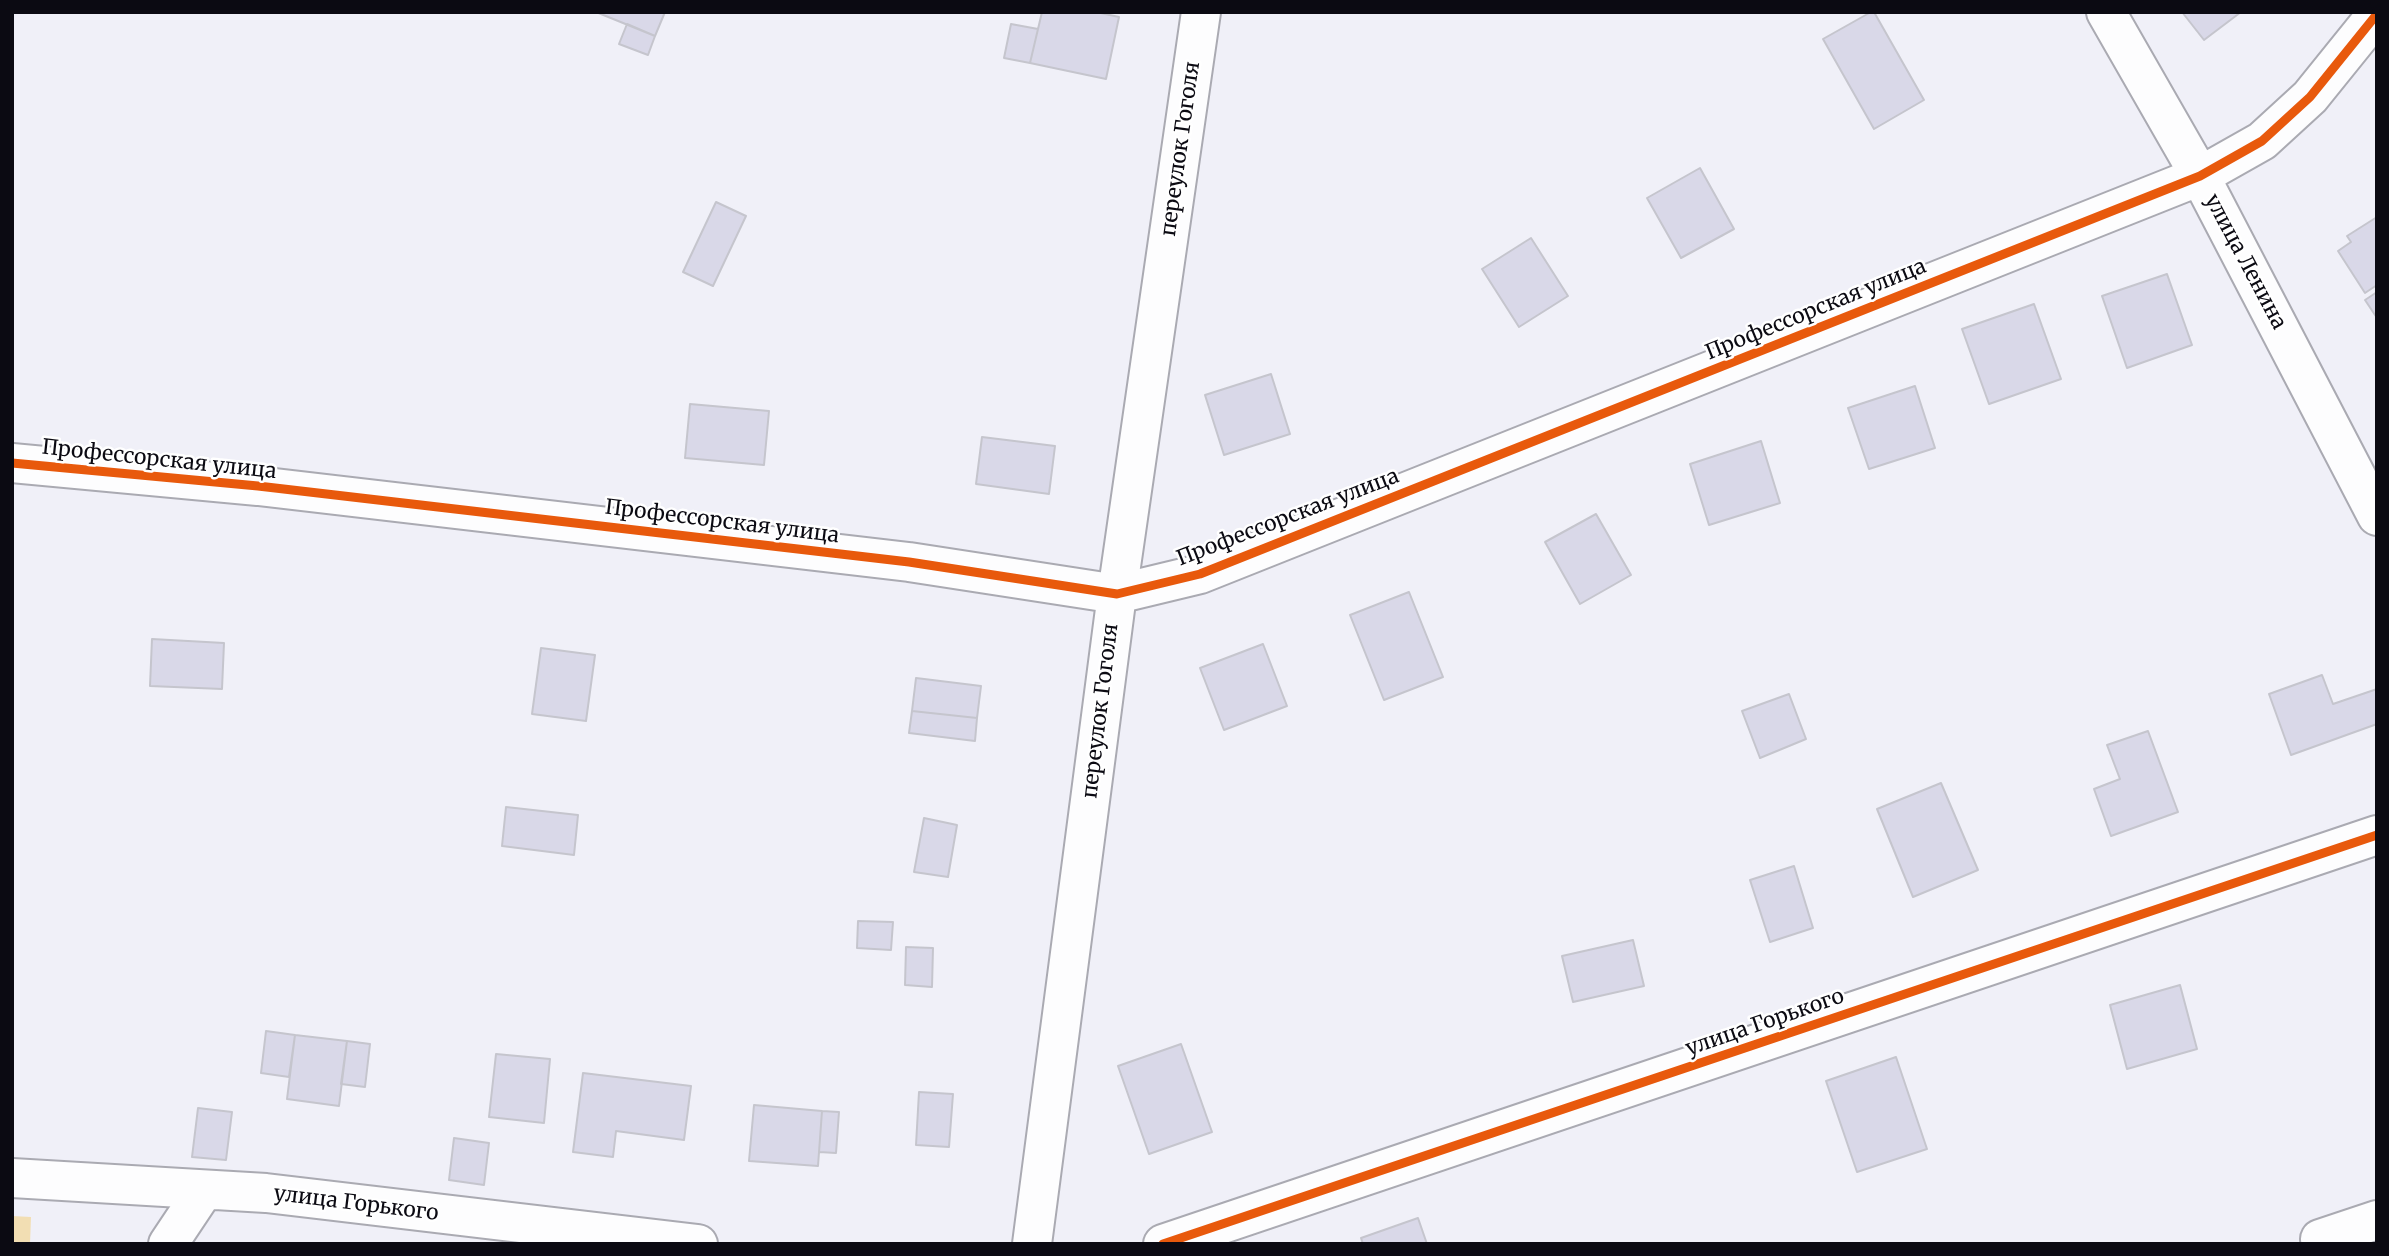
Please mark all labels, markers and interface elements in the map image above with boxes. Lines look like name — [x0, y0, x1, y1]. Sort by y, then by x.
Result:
street label: переулок Гоголя — [1156, 60, 1206, 238]
street label: улица Ленина — [2199, 190, 2291, 334]
street label: Профессорская улица — [1702, 254, 1930, 366]
street label: Профессорская улица — [40, 435, 278, 485]
street label: Профессорская улица — [1173, 464, 1403, 572]
street label: Профессорская улица — [603, 495, 841, 549]
street label: переулок Гоголя — [1078, 622, 1124, 800]
street label: улица Горького — [1683, 984, 1847, 1062]
street label: улица Горького — [272, 1181, 440, 1227]

